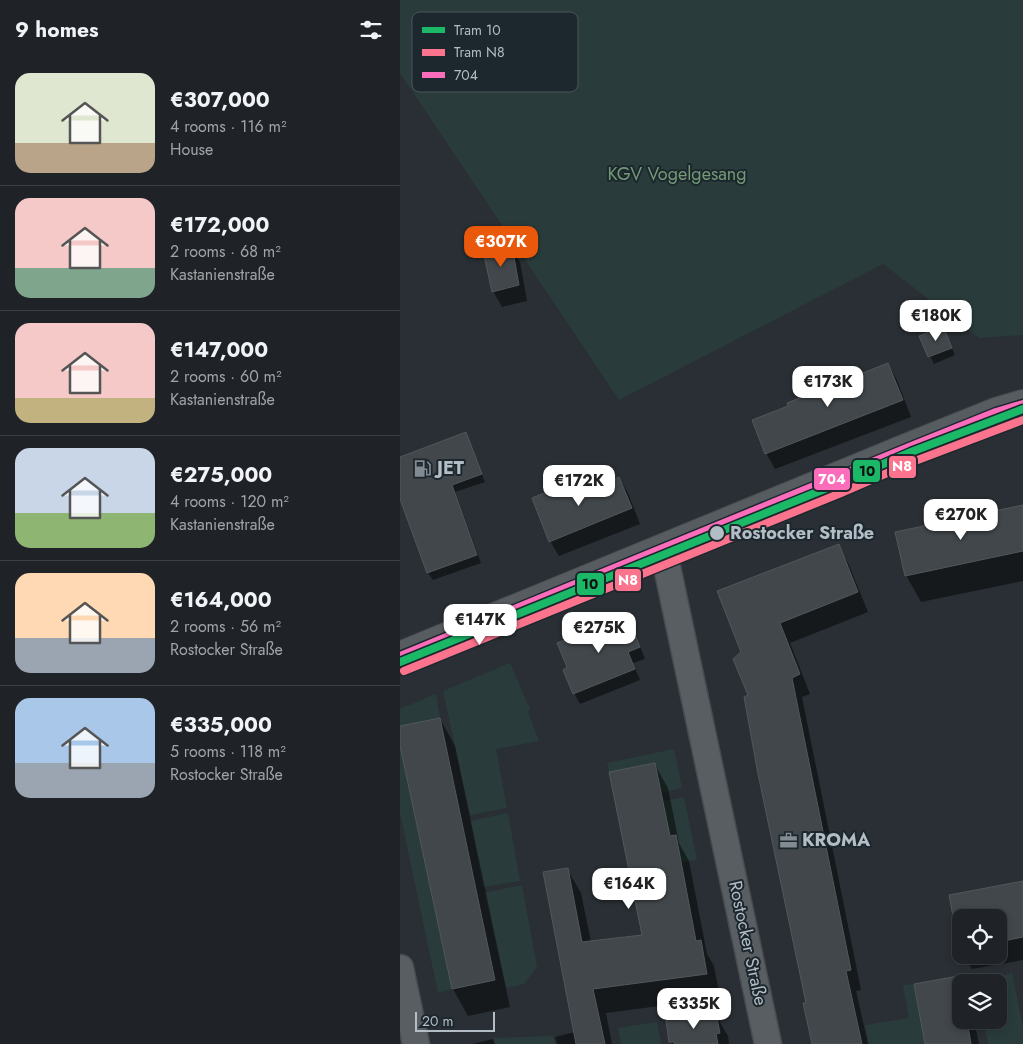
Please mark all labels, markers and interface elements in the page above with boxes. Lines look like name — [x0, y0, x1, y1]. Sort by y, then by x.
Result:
legend — [412, 12, 578, 92]
text: 9 homes — [15, 15, 99, 45]
icon: filters — [357, 16, 385, 44]
text: Tram 10 — [454, 20, 501, 40]
text: Tram N8 — [454, 42, 505, 62]
text: 704 — [454, 65, 478, 85]
text: €307,000 — [170, 85, 270, 115]
icon: home — [55, 93, 115, 153]
text: 4 rooms · 116 m² — [170, 115, 287, 138]
text: House — [170, 138, 213, 161]
park label: KGV Vogelgesang — [607, 161, 747, 187]
text: €172,000 — [170, 210, 269, 240]
icon: home — [55, 218, 115, 278]
pin: €307K — [466, 226, 536, 268]
text: €307K — [475, 230, 527, 253]
text: 2 rooms · 68 m² — [170, 240, 281, 263]
text: Kastanienstraße — [170, 263, 275, 286]
pin: €180K — [901, 300, 971, 342]
text: €180K — [911, 304, 961, 327]
text: €147,000 — [170, 335, 268, 365]
icon: home — [55, 343, 115, 403]
text: 2 rooms · 60 m² — [170, 365, 282, 388]
pin: €173K — [793, 366, 863, 408]
text: €173K — [803, 370, 853, 393]
text: Kastanienstraße — [170, 388, 275, 411]
place label: JET — [434, 455, 465, 481]
line badge: N8 — [888, 455, 917, 479]
text: N8 — [892, 456, 912, 476]
fuel station icon: JET — [413, 458, 433, 478]
line badge: 10 — [852, 459, 881, 483]
text: €275,000 — [170, 460, 272, 490]
text: 10 — [859, 461, 875, 481]
pin: €172K — [544, 464, 614, 507]
line badge: 704 — [813, 467, 851, 491]
icon: home — [55, 468, 115, 528]
text: €172K — [554, 469, 604, 492]
text: 704 — [818, 469, 846, 489]
text: 4 rooms · 120 m² — [170, 490, 289, 513]
pin: €270K — [926, 498, 996, 541]
text: €270K — [935, 503, 987, 526]
text: Kastanienstraße — [170, 513, 275, 536]
place label: Rostocker Straße — [730, 520, 874, 546]
marker: Rostocker Straße — [708, 524, 726, 542]
line badge: N8 — [614, 568, 642, 592]
text: N8 — [618, 570, 638, 590]
line badge: 10 — [576, 572, 605, 596]
text: 10 — [582, 574, 598, 594]
text: €164,000 — [170, 585, 272, 615]
icon: home — [55, 593, 115, 653]
pin: €147K — [445, 604, 515, 646]
text: €147K — [455, 608, 505, 631]
pin: €275K — [564, 612, 634, 654]
text: 2 rooms · 56 m² — [170, 615, 281, 638]
text: €275K — [573, 616, 625, 639]
text: Rostocker Straße — [170, 638, 283, 661]
text: €335,000 — [170, 710, 272, 740]
icon: home — [55, 718, 115, 778]
text: 5 rooms · 118 m² — [170, 740, 286, 763]
text: Rostocker Straße — [170, 763, 283, 786]
place label: KROMA — [802, 827, 871, 853]
office icon: KROMA — [778, 830, 798, 850]
pin: €164K — [594, 868, 664, 910]
text: €164K — [603, 872, 655, 895]
street label: Rostocker Straße — [722, 878, 774, 1008]
map controls — [952, 909, 1007, 1029]
button: locate — [952, 909, 1007, 964]
button: layers — [952, 974, 1007, 1029]
pin: €335K — [659, 988, 729, 1030]
text: €335K — [668, 992, 720, 1015]
scale bar — [415, 1009, 495, 1032]
text: 20 m — [422, 1011, 454, 1031]

